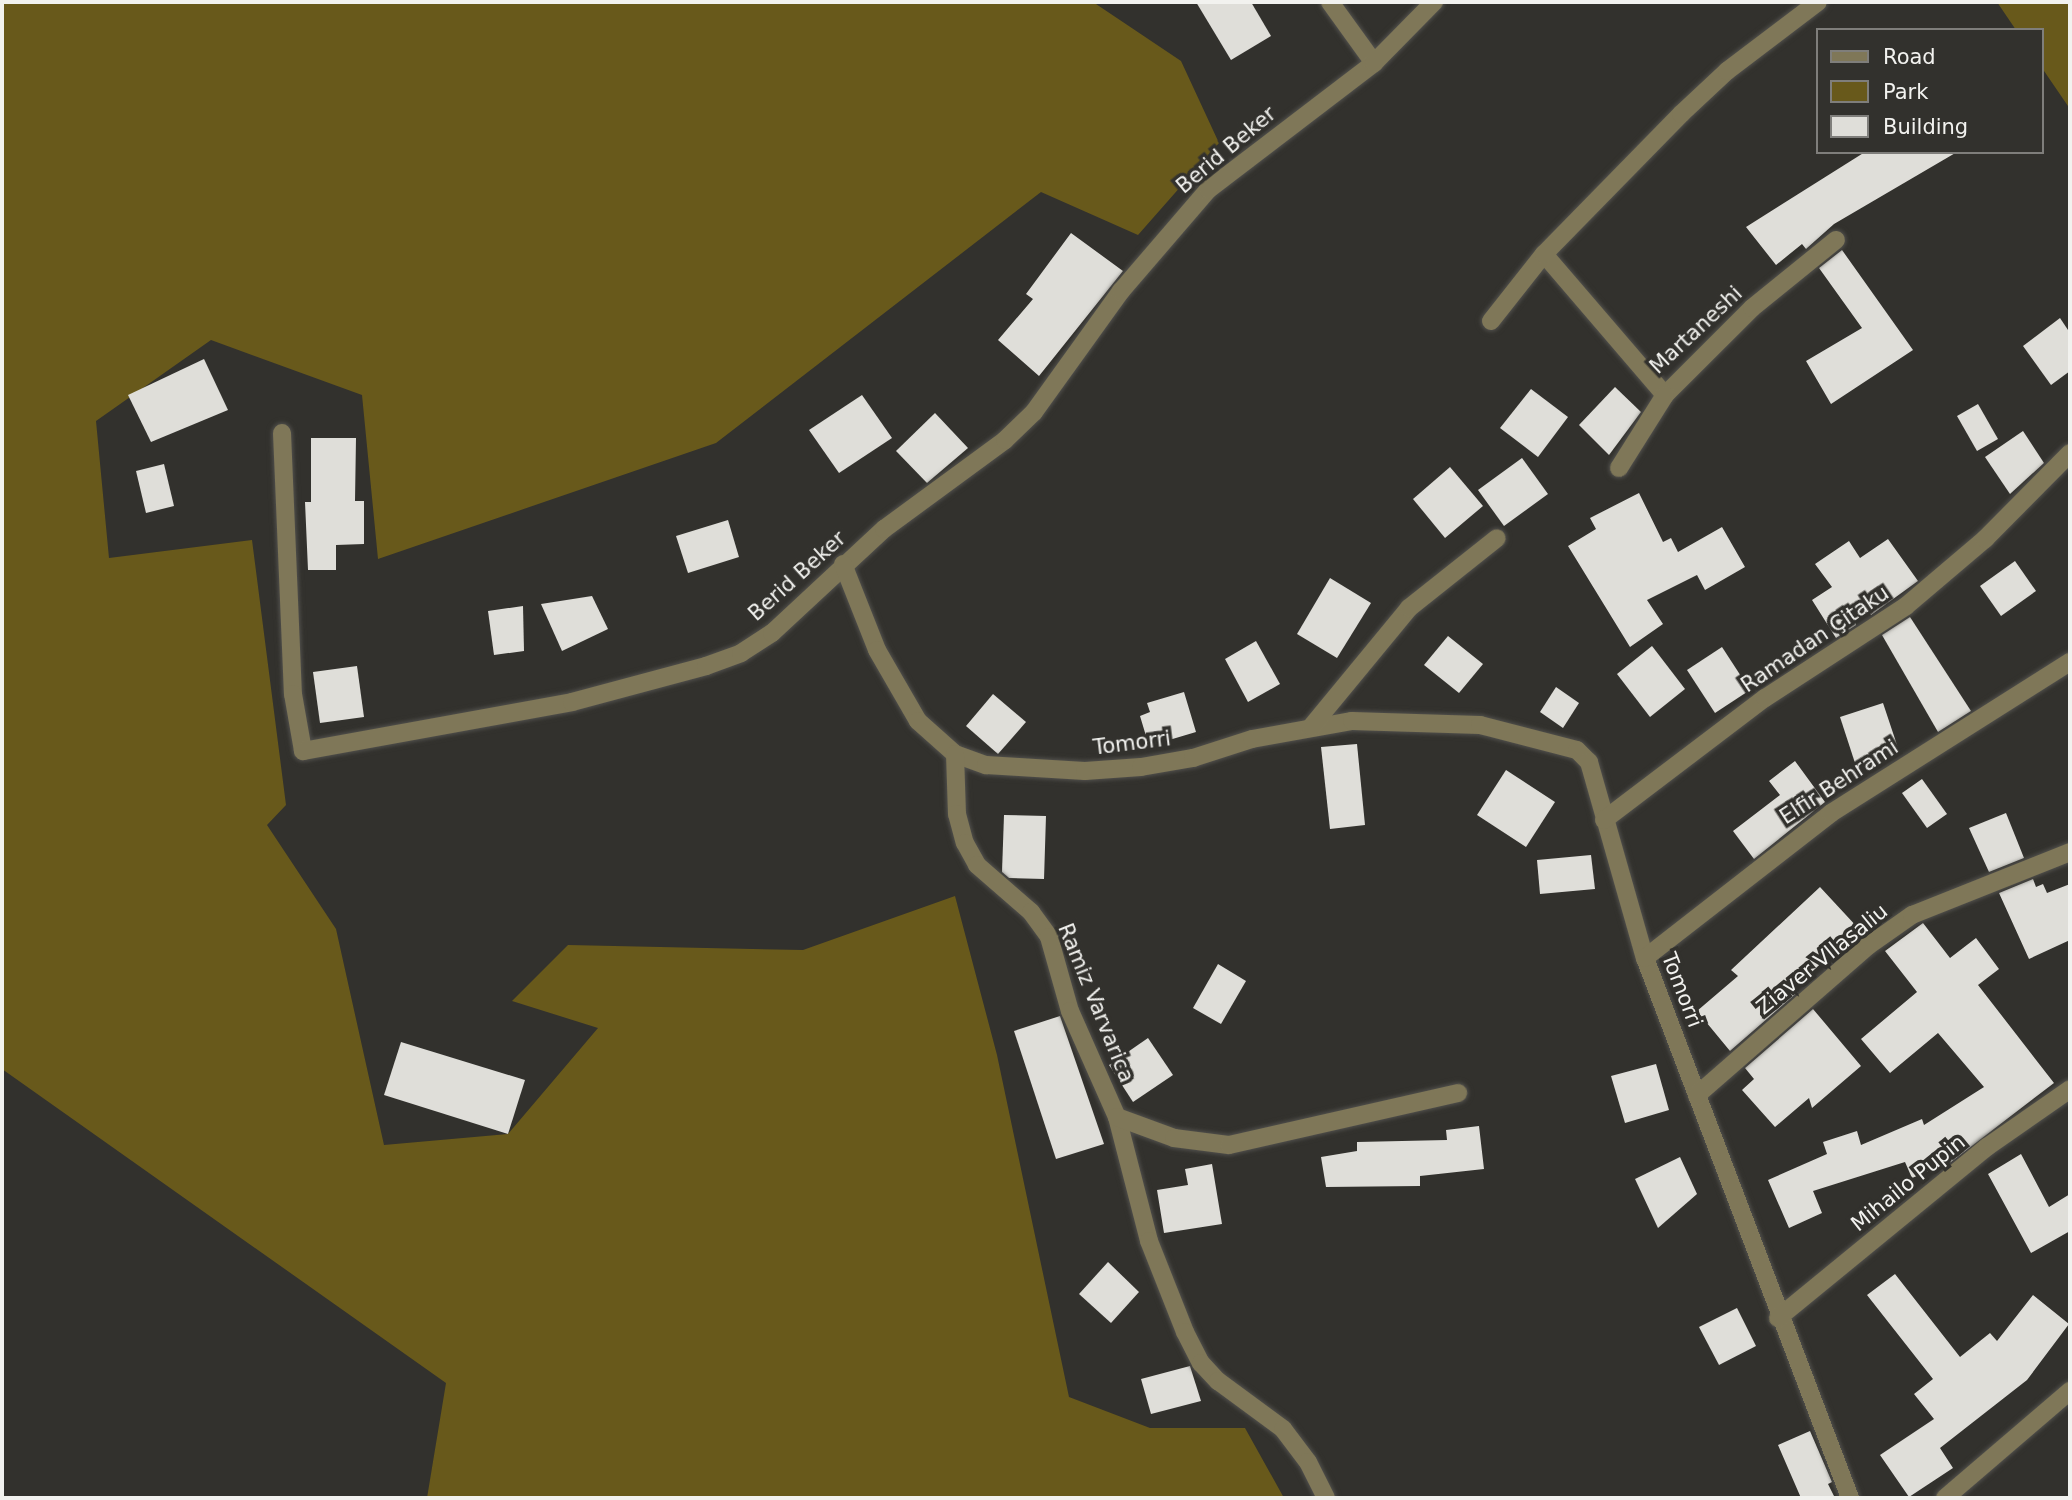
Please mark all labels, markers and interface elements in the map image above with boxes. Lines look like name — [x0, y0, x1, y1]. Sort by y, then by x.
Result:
legend — [1816, 28, 2044, 154]
text: Road — [1883, 45, 1936, 69]
text: Park — [1883, 80, 1928, 104]
street label: Berid Beker — [1171, 101, 1281, 199]
text: Building — [1883, 115, 1968, 139]
street label: Martaneshi — [1645, 281, 1747, 379]
street label: Berid Beker — [743, 526, 851, 626]
street label: Ramadan Çitaku — [1736, 580, 1894, 698]
street label: Tomorri — [1092, 726, 1172, 760]
street label: Elfir Behrami — [1775, 734, 1903, 830]
street label: Ziaver Vllasaliu — [1751, 898, 1893, 1020]
street label: Ramiz Varvarica — [1053, 920, 1139, 1086]
street label: Tomorri — [1656, 949, 1708, 1031]
street label: Mihailo Pupin — [1846, 1129, 1970, 1237]

